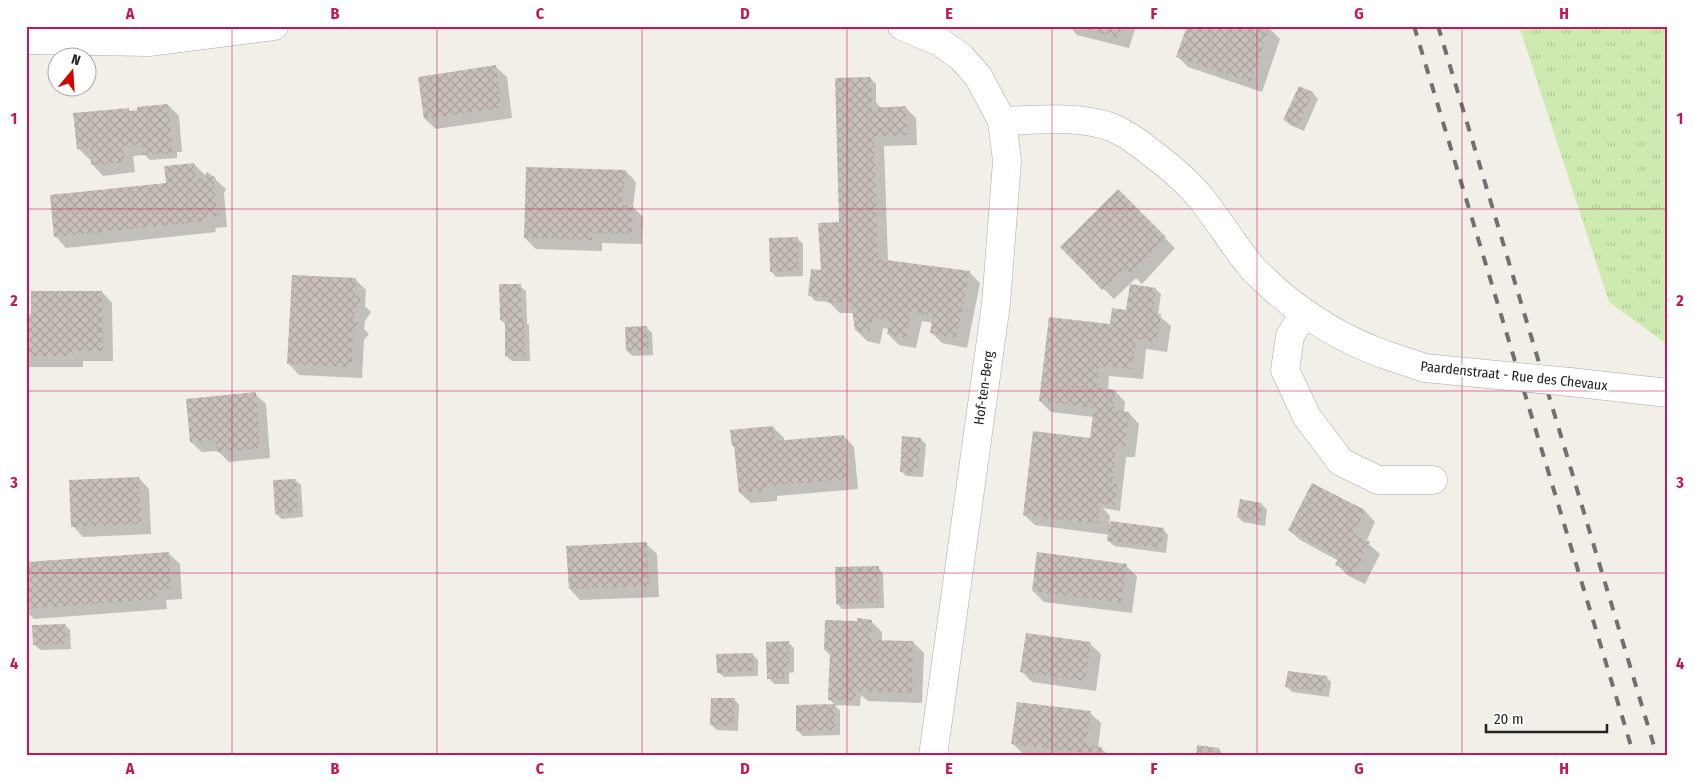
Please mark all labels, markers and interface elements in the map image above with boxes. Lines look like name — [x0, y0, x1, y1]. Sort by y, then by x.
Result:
text: A — [125, 4, 135, 23]
text: B — [331, 4, 340, 23]
text: C — [536, 4, 545, 23]
text: D — [740, 4, 750, 23]
text: E — [945, 4, 953, 23]
text: F — [1150, 4, 1158, 23]
text: G — [1354, 4, 1364, 23]
text: H — [1559, 4, 1569, 23]
north arrow — [48, 48, 98, 98]
text: N — [69, 51, 82, 69]
text: 1 — [11, 109, 17, 128]
text: 1 — [1677, 109, 1683, 128]
text: 2 — [9, 291, 18, 310]
text: 2 — [1675, 291, 1684, 310]
street label: Hof-ten-Berg — [970, 349, 998, 426]
street label: Paardenstraat - Rue des Chevaux — [1420, 358, 1609, 394]
text: 3 — [9, 473, 18, 492]
text: 3 — [1675, 473, 1684, 492]
text: 4 — [10, 654, 18, 673]
text: 4 — [1676, 654, 1684, 673]
scale bar — [1486, 702, 1608, 734]
text: 20 m — [1494, 710, 1524, 728]
text: A — [125, 759, 135, 778]
text: B — [331, 759, 340, 778]
text: C — [536, 759, 545, 778]
text: D — [740, 759, 750, 778]
text: E — [945, 759, 953, 778]
text: F — [1150, 759, 1158, 778]
text: G — [1354, 759, 1364, 778]
text: H — [1559, 759, 1569, 778]

